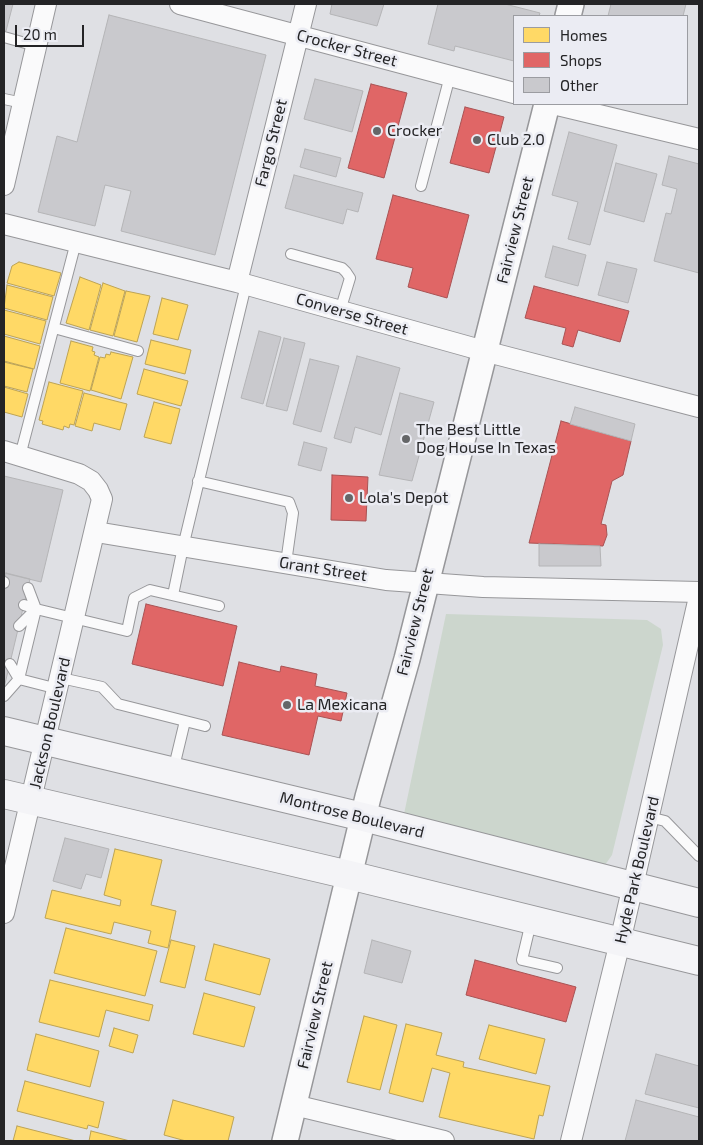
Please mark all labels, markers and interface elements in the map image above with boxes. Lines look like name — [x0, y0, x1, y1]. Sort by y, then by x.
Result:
scale bar — [18, 15, 86, 47]
legend — [513, 15, 688, 105]
text: 20 m — [23, 25, 57, 43]
street label: Crocker Street — [295, 25, 399, 71]
text: Homes — [560, 26, 607, 44]
text: Shops — [560, 51, 602, 69]
text: Other — [560, 76, 599, 94]
street label: Fargo Street — [251, 97, 291, 189]
place label: Crocker — [387, 121, 442, 141]
marker: Crocker — [371, 125, 383, 137]
place label: Club 2.0 — [487, 130, 545, 150]
marker: Club 2.0 — [471, 134, 483, 146]
street label: Fairview Street — [492, 174, 538, 286]
street label: Converse Street — [294, 289, 410, 339]
place label: The Best Little Dog House In Texas — [416, 420, 556, 458]
marker: The Best Little Dog House In Texas — [400, 433, 412, 445]
place label: Lola's Depot — [359, 488, 448, 508]
marker: Lola's Depot — [343, 492, 355, 504]
street label: Grant Street — [278, 553, 368, 585]
street label: Fairview Street — [392, 566, 438, 678]
street label: Jackson Boulevard — [26, 655, 74, 791]
place label: La Mexicana — [297, 695, 387, 715]
marker: La Mexicana — [281, 699, 293, 711]
street label: Montrose Boulevard — [278, 788, 426, 842]
street label: Hyde Park Boulevard — [611, 794, 663, 946]
street label: Fairview Street — [293, 959, 337, 1071]

